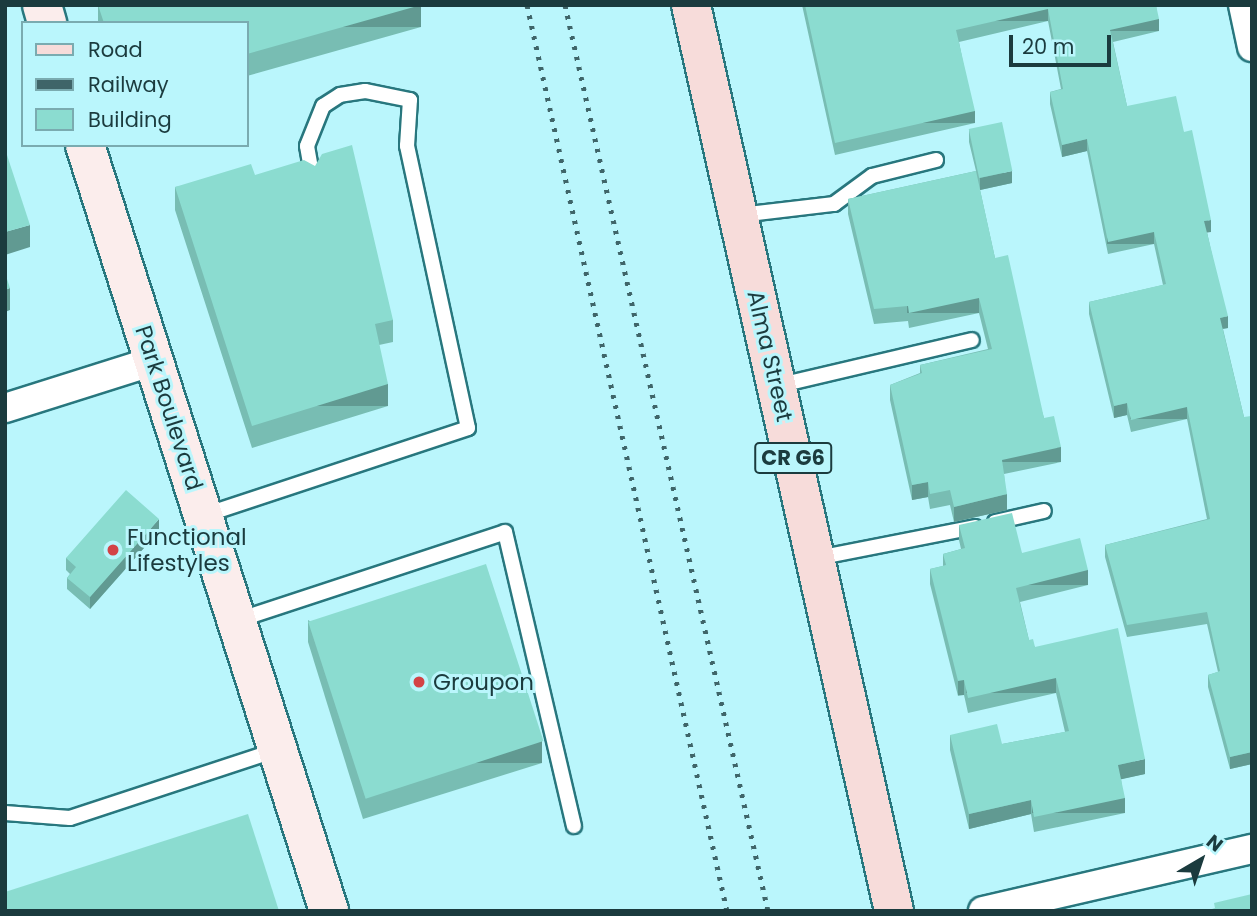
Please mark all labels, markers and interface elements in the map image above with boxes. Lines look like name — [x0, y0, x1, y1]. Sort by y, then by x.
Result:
legend — [21, 21, 248, 147]
scale bar — [1012, 21, 1114, 65]
text: 20 m — [1022, 32, 1075, 61]
text: Road — [88, 35, 143, 64]
text: Railway — [88, 70, 169, 99]
text: Building — [88, 105, 172, 134]
street label: Alma Street — [741, 288, 799, 424]
street label: Park Boulevard — [129, 322, 209, 494]
road number: CR G6 — [753, 440, 833, 476]
place label: Functional Lifestyles — [127, 523, 247, 577]
marker: Functional Lifestyles — [105, 542, 121, 558]
place label: Groupon — [433, 668, 534, 696]
marker: Groupon — [411, 674, 427, 690]
north arrow — [1166, 825, 1236, 895]
text: N — [1200, 828, 1229, 858]

